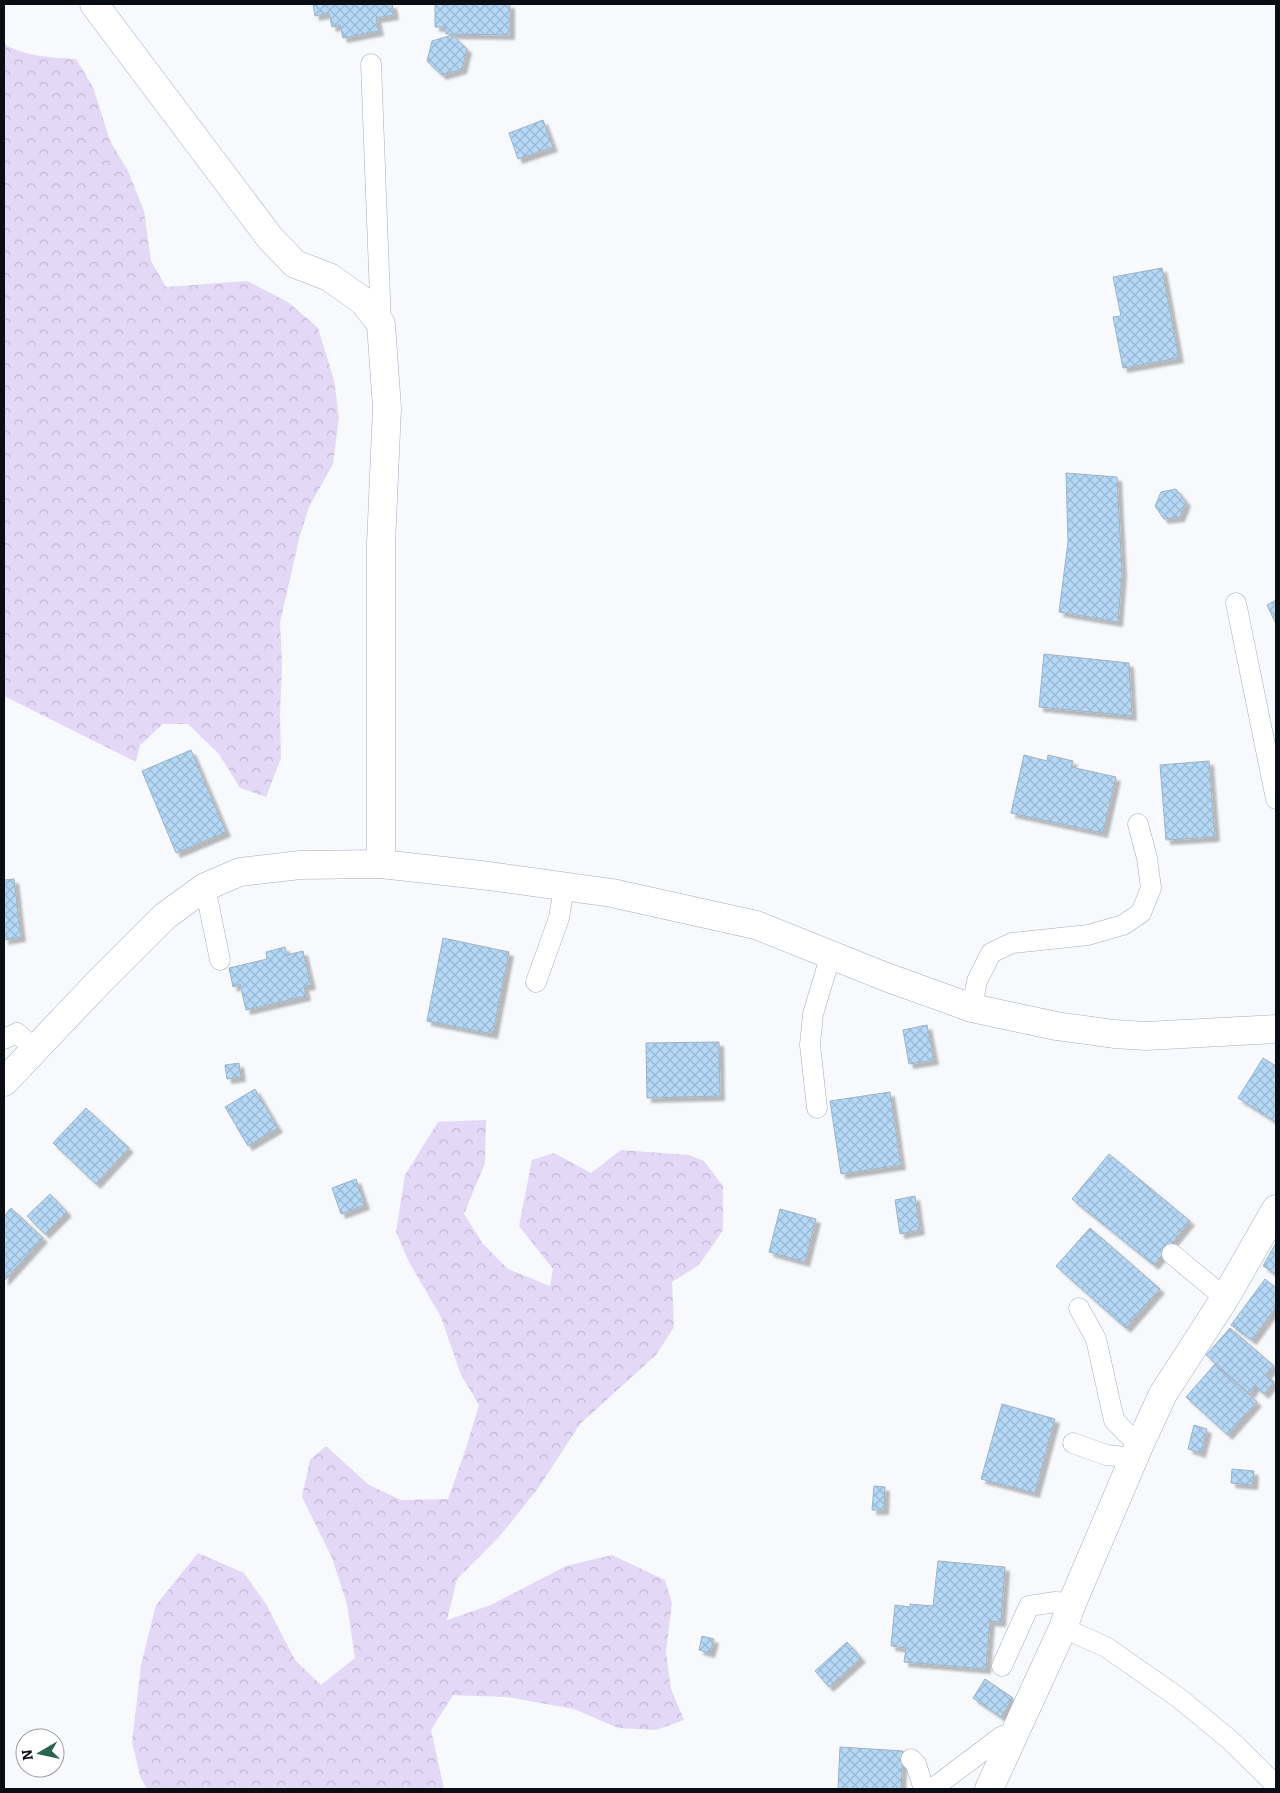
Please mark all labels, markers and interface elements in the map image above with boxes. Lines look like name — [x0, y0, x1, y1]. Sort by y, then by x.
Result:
north arrow — [15, 1728, 65, 1778]
text: N — [18, 1748, 37, 1762]

